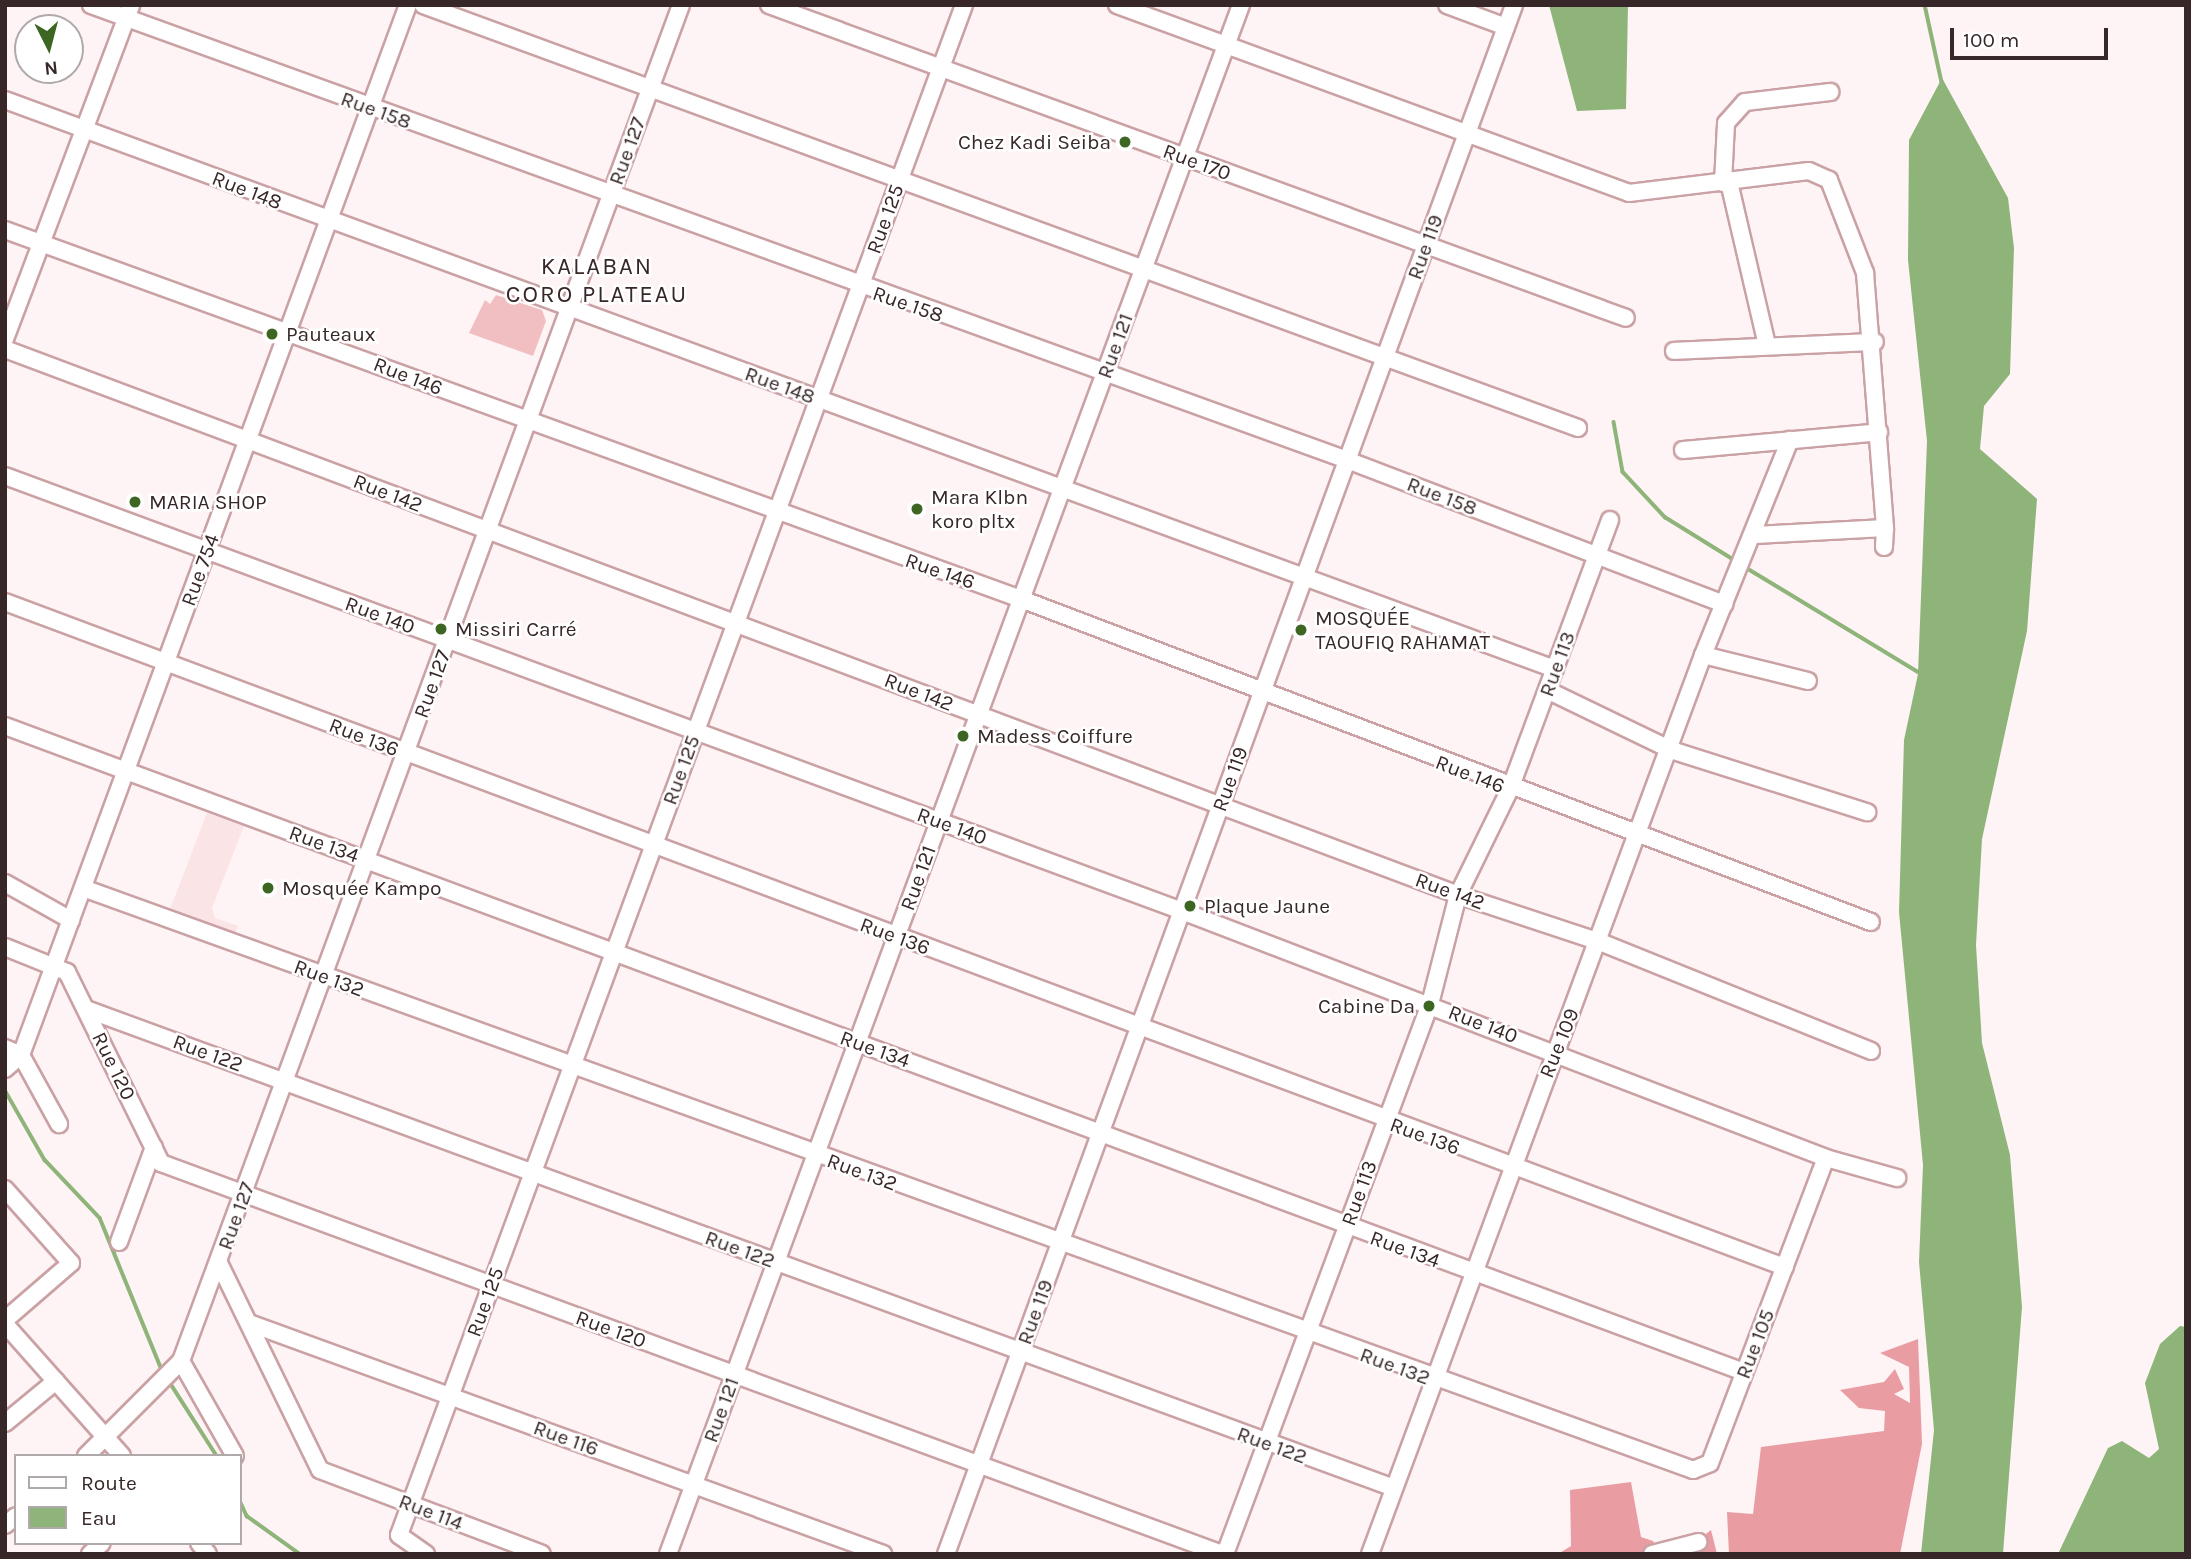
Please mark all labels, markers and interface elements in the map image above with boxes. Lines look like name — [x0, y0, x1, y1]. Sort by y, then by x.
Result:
north arrow — [14, 14, 84, 84]
scale bar — [1953, 14, 2110, 58]
text: 100 m — [1963, 28, 2020, 52]
text: N — [43, 56, 59, 80]
street label: Rue 158 — [337, 86, 415, 134]
street label: Rue 127 — [603, 114, 651, 188]
place label: Chez Kadi Seiba — [958, 129, 1111, 155]
marker: Chez Kadi Seiba — [1117, 134, 1133, 150]
street label: Rue 170 — [1160, 138, 1234, 186]
street label: Rue 148 — [208, 165, 286, 215]
street label: Rue 125 — [861, 181, 909, 257]
street label: Rue 119 — [1402, 211, 1448, 283]
district label: KALABAN CORO PLATEAU — [507, 253, 687, 309]
street label: Rue 158 — [869, 280, 947, 328]
street label: Rue 121 — [1092, 310, 1138, 382]
place label: Pauteaux — [286, 321, 376, 347]
marker: Pauteaux — [264, 326, 280, 342]
street label: Rue 146 — [370, 351, 446, 401]
street label: Rue 148 — [741, 361, 819, 409]
street label: Rue 142 — [350, 468, 426, 518]
street label: Rue 158 — [1403, 471, 1481, 521]
place label: Mara Klbn koro pltx — [931, 484, 1028, 534]
place label: MARIA SHOP — [149, 489, 267, 515]
marker: MARIA SHOP — [127, 494, 143, 510]
marker: Mara Klbn koro pltx — [909, 501, 925, 517]
street label: Rue 754 — [175, 531, 225, 609]
street label: Rue 146 — [902, 547, 978, 595]
street label: Rue 140 — [342, 591, 418, 639]
place label: MOSQUÉE TAOUFIQ RAHAMAT — [1315, 605, 1490, 655]
place label: Missiri Carré — [455, 616, 577, 642]
marker: Missiri Carré — [433, 621, 449, 637]
marker: MOSQUÉE TAOUFIQ RAHAMAT — [1293, 622, 1309, 638]
street label: Rue 113 — [1534, 628, 1580, 700]
street label: Rue 127 — [408, 647, 456, 721]
street label: Rue 142 — [881, 667, 957, 717]
street label: Rue 136 — [326, 712, 402, 762]
place label: Madess Coiffure — [977, 723, 1133, 749]
marker: Madess Coiffure — [955, 728, 971, 744]
street label: Rue 125 — [657, 732, 705, 808]
street label: Rue 119 — [1207, 743, 1253, 815]
street label: Rue 146 — [1432, 749, 1508, 799]
street label: Rue 140 — [914, 802, 990, 850]
street label: Rue 134 — [286, 820, 362, 868]
street label: Rue 121 — [895, 842, 941, 914]
street label: Rue 142 — [1412, 867, 1488, 915]
place label: Mosquée Kampo — [282, 875, 442, 901]
marker: Mosquée Kampo — [260, 880, 276, 896]
place label: Plaque Jaune — [1204, 893, 1330, 919]
marker: Plaque Jaune — [1182, 898, 1198, 914]
street label: Rue 136 — [857, 912, 933, 960]
street label: Rue 132 — [290, 954, 368, 1002]
place label: Cabine Da — [1318, 993, 1415, 1019]
marker: Cabine Da — [1421, 998, 1437, 1014]
street label: Rue 140 — [1445, 999, 1521, 1049]
street label: Rue 109 — [1534, 1004, 1584, 1082]
street label: Rue 134 — [837, 1025, 913, 1073]
street label: Rue 120 — [87, 1028, 141, 1104]
street label: Rue 122 — [170, 1029, 246, 1077]
street label: Rue 136 — [1387, 1112, 1463, 1160]
street label: Rue 132 — [823, 1148, 901, 1196]
street label: Rue 113 — [1336, 1157, 1382, 1229]
street label: Rue 127 — [212, 1179, 260, 1253]
street label: Rue 122 — [702, 1225, 778, 1273]
street label: Rue 134 — [1367, 1225, 1443, 1273]
street label: Rue 125 — [461, 1264, 509, 1340]
street label: Rue 119 — [1012, 1276, 1058, 1348]
street label: Rue 120 — [572, 1305, 650, 1353]
street label: Rue 105 — [1730, 1306, 1780, 1382]
street label: Rue 132 — [1356, 1342, 1434, 1390]
street label: Rue 121 — [698, 1374, 744, 1446]
street label: Rue 116 — [530, 1415, 602, 1461]
street label: Rue 122 — [1234, 1421, 1310, 1469]
legend — [14, 1454, 242, 1545]
text: Route — [81, 1471, 137, 1495]
street label: Rue 114 — [395, 1488, 467, 1536]
text: Eau — [81, 1506, 117, 1530]

